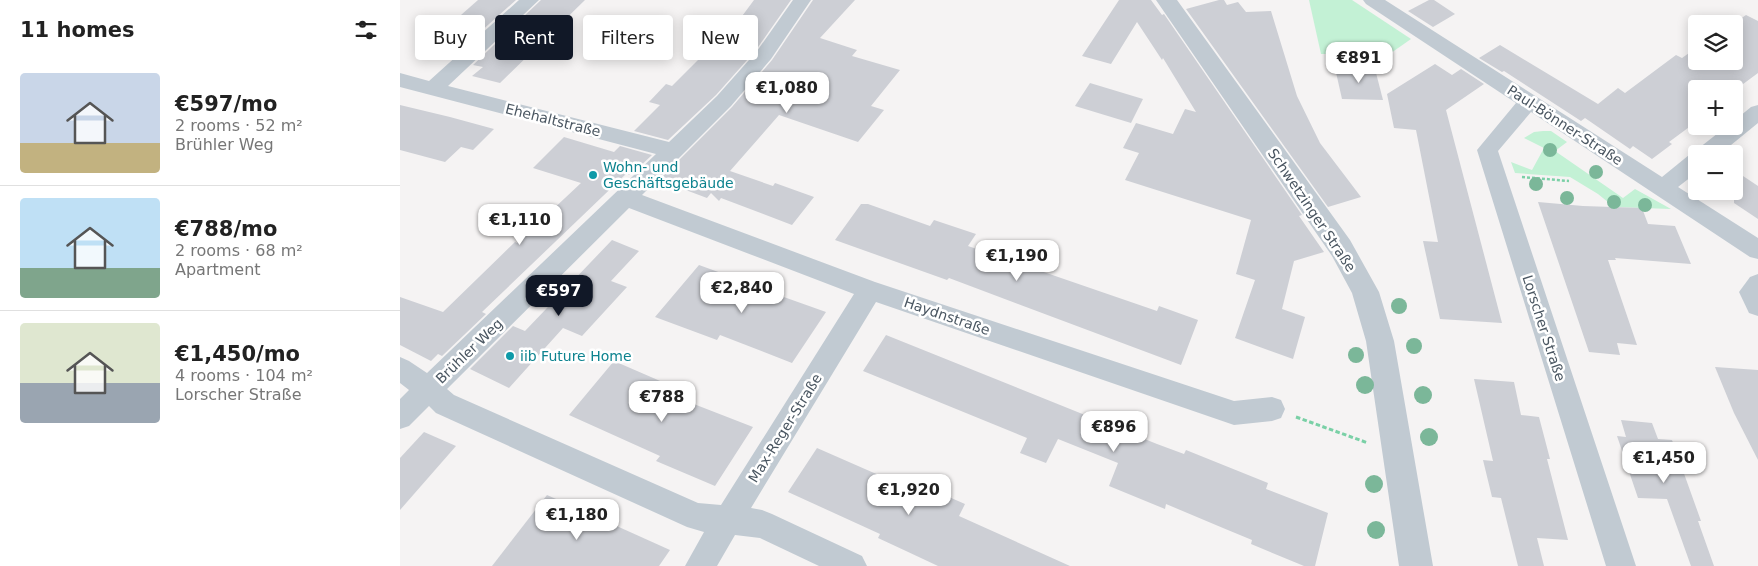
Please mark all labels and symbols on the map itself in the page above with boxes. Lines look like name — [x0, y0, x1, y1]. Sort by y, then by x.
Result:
pin: €891 — [1329, 42, 1389, 84]
pin: €1,080 — [746, 72, 828, 114]
street label: Paul-Bönner-Straße — [1504, 82, 1626, 168]
street label: Ehehaltstraße — [504, 100, 602, 140]
street label: Schwetzinger Straße — [1265, 145, 1359, 275]
place label: Wohn- und Geschäftsgebäude — [603, 159, 734, 191]
marker: Wohn- und Geschäftsgebäude — [587, 169, 599, 181]
pin: €1,110 — [479, 204, 561, 246]
pin: €1,190 — [976, 240, 1058, 282]
pin: €2,840 — [701, 272, 783, 314]
street label: Lorscher Straße — [1519, 273, 1569, 383]
pin: €597 — [529, 274, 589, 317]
street label: Haydnstraße — [902, 294, 992, 338]
street label: Brühler Weg — [432, 315, 506, 387]
place label: iib Future Home — [520, 348, 632, 364]
marker: iib Future Home — [504, 350, 516, 362]
street label: Max-Reger-Straße — [745, 371, 825, 485]
pin: €788 — [632, 380, 692, 423]
pin: €896 — [1084, 410, 1144, 453]
pin: €1,450 — [1623, 442, 1705, 484]
pin: €1,920 — [868, 474, 950, 516]
pin: €1,180 — [536, 498, 618, 541]

